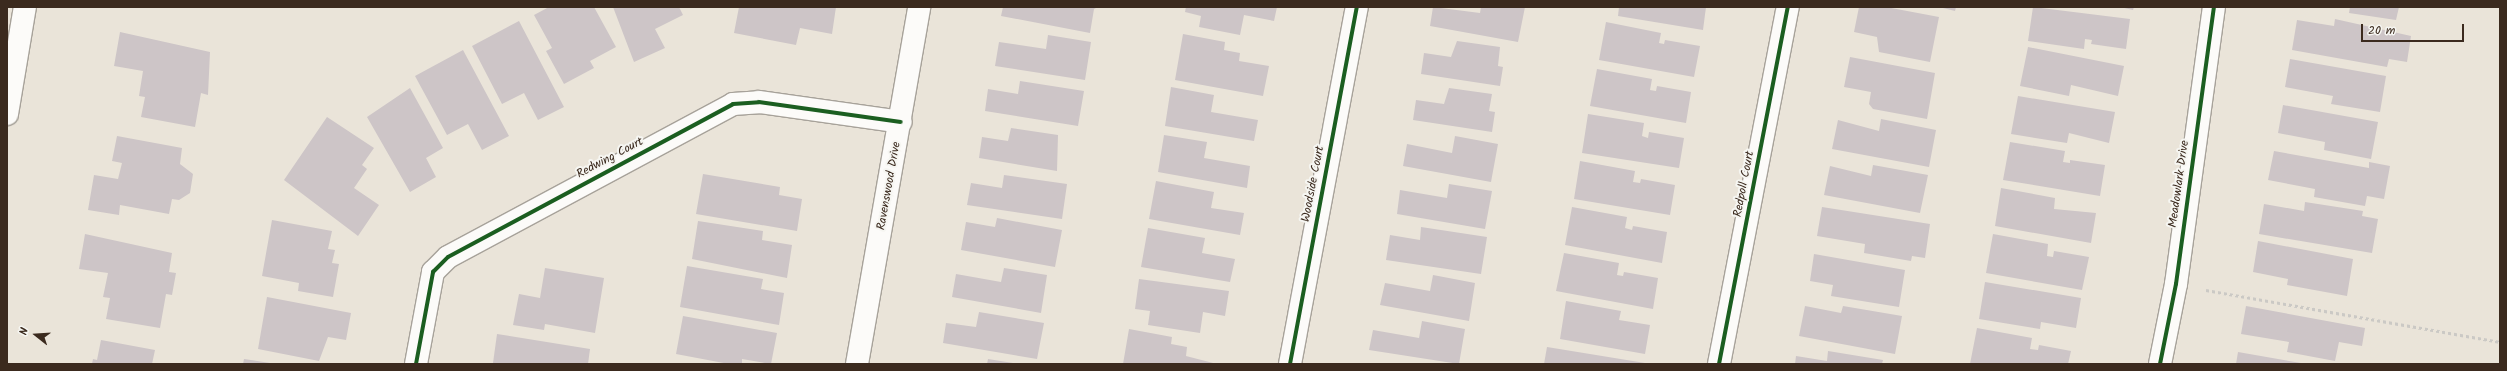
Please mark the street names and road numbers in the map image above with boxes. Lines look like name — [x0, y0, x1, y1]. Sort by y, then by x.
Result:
street label: Redwing Court — [574, 134, 646, 182]
street label: Meadowlark Drive — [2166, 139, 2192, 229]
street label: Ravenswood Drive — [874, 141, 904, 231]
street label: Woodside Court — [1299, 145, 1327, 223]
street label: Redpoll Court — [1731, 150, 1757, 218]

